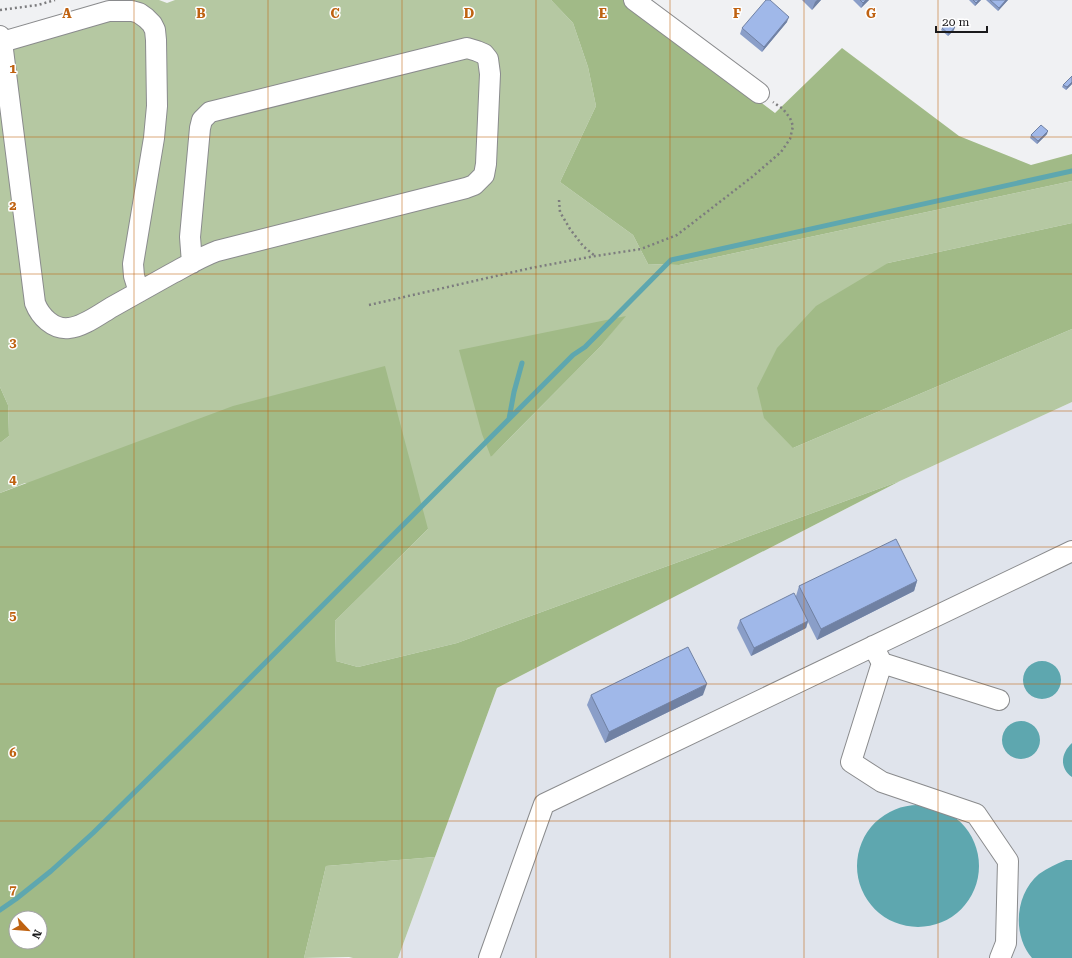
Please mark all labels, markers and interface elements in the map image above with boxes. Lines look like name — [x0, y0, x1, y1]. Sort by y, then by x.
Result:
text: A — [62, 6, 72, 21]
text: B — [196, 6, 206, 21]
text: C — [330, 6, 340, 21]
text: D — [464, 6, 474, 21]
text: E — [599, 6, 607, 21]
text: F — [733, 6, 741, 21]
text: G — [866, 6, 876, 21]
scale bar — [936, 8, 987, 34]
text: 20 m — [942, 15, 969, 29]
text: 1 — [9, 61, 17, 76]
text: 2 — [9, 198, 17, 213]
text: 3 — [9, 335, 17, 350]
text: 4 — [9, 472, 17, 487]
text: 5 — [9, 608, 17, 623]
text: 6 — [9, 745, 17, 760]
text: 7 — [9, 882, 17, 897]
north arrow — [8, 910, 48, 950]
text: N — [29, 928, 44, 941]

